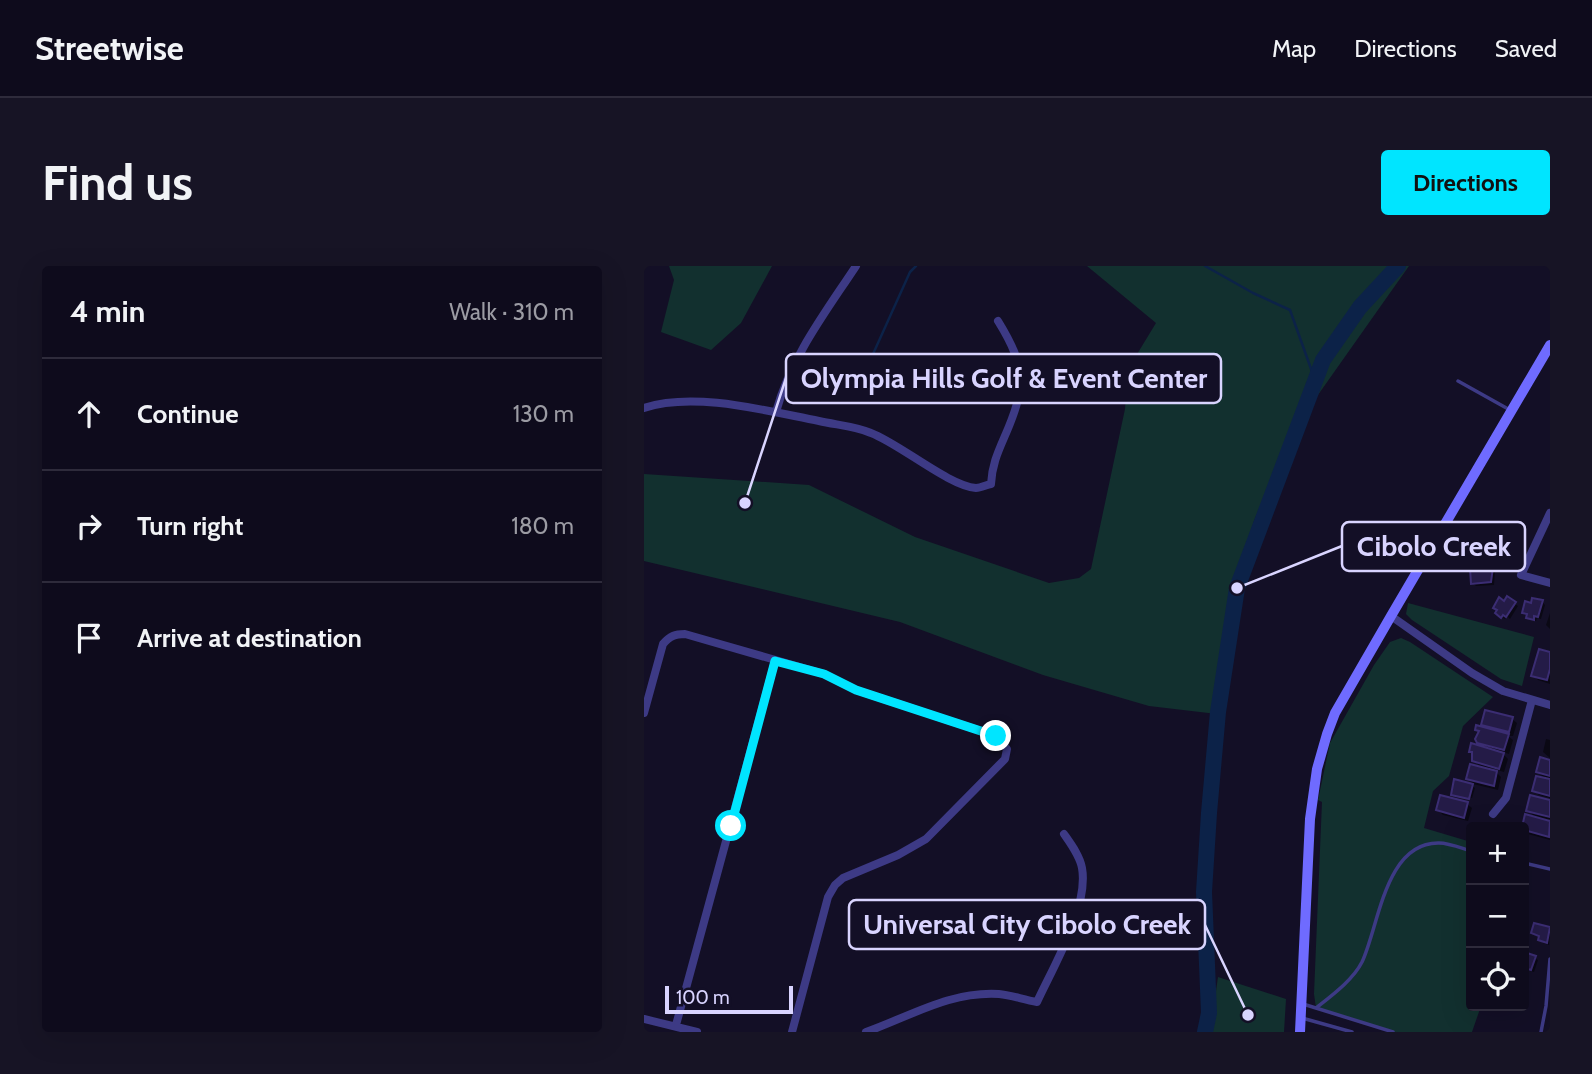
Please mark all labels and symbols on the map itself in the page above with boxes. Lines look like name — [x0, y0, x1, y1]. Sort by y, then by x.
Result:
callout: Olympia Hills Golf & Event Center — [786, 354, 1221, 403]
text: Olympia Hills Golf & Event Center — [801, 361, 1208, 395]
callout: Cibolo Creek — [1342, 522, 1525, 571]
text: Cibolo Creek — [1357, 529, 1512, 563]
route end — [980, 720, 1011, 751]
route start — [715, 810, 746, 841]
callout: Universal City Cibolo Creek — [849, 900, 1205, 949]
text: Universal City Cibolo Creek — [863, 907, 1192, 941]
scale bar — [665, 983, 793, 1015]

